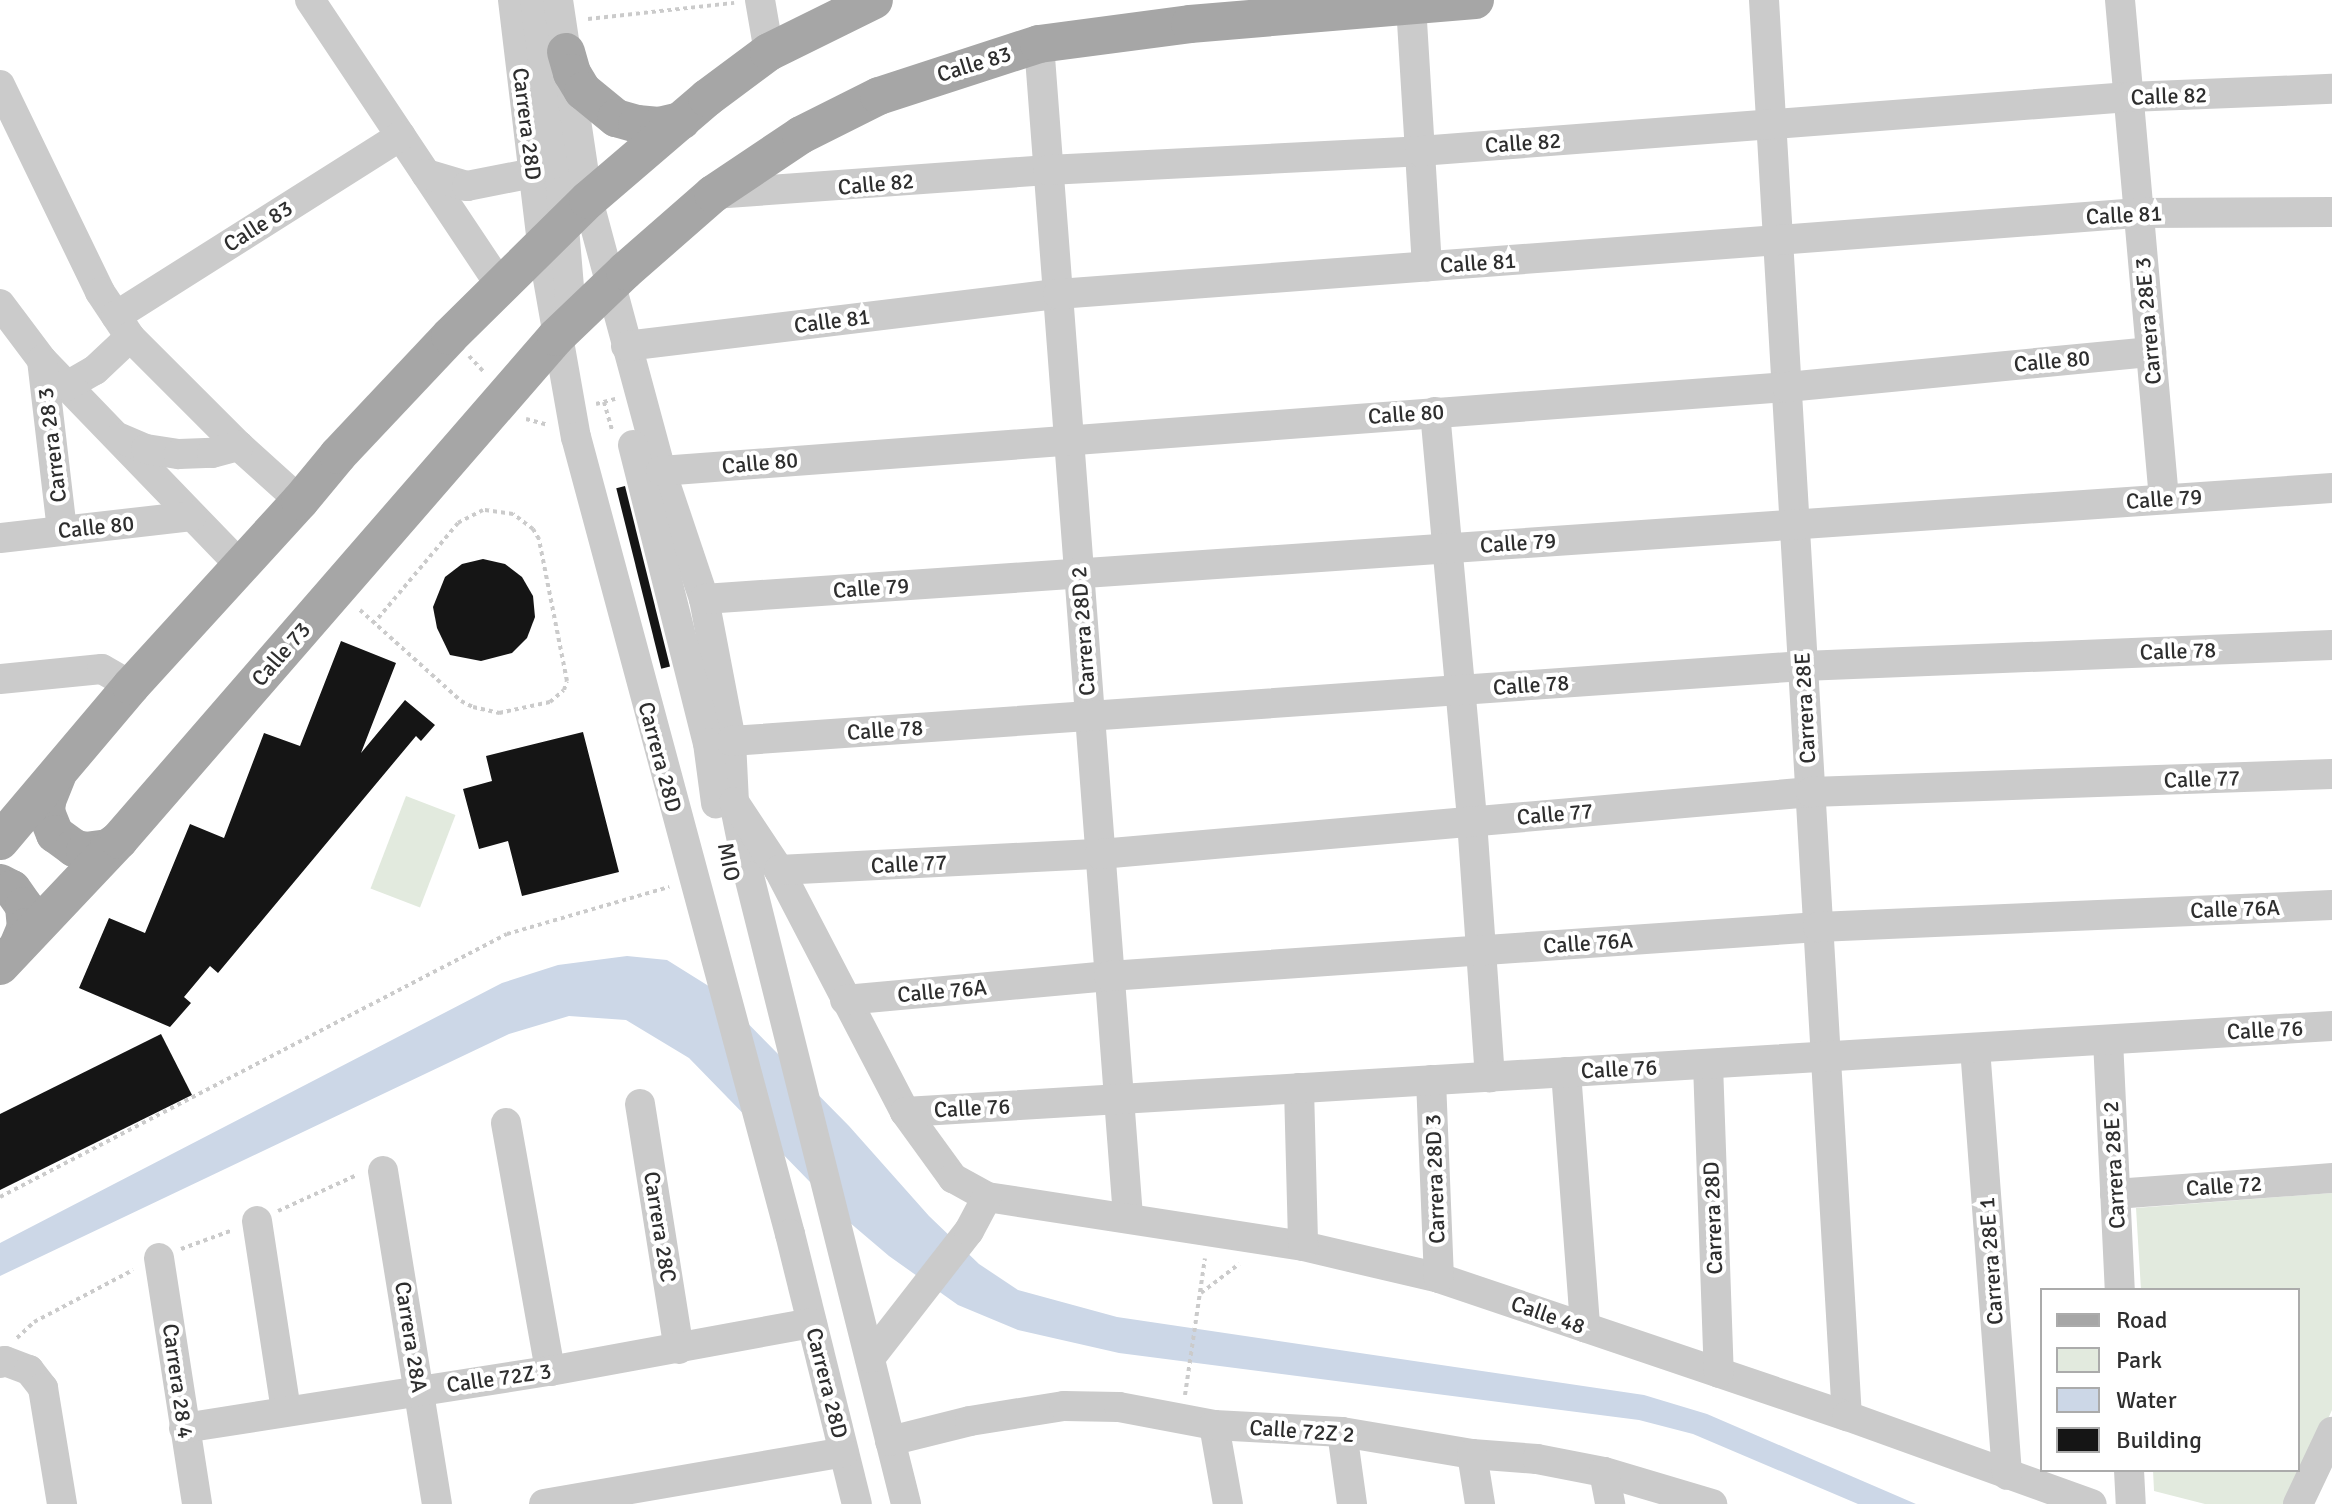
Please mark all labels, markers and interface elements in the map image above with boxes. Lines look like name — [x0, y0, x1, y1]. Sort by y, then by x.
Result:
street label: Calle 83 — [934, 40, 1014, 88]
street label: Carrera 28D — [507, 66, 547, 182]
street label: Calle 82 — [2130, 81, 2208, 111]
street label: Calle 82 — [1484, 127, 1562, 159]
street label: Calle 82 — [837, 168, 915, 200]
street label: Calle 83 — [219, 195, 297, 257]
street label: Calle 81 — [2085, 200, 2163, 230]
street label: Calle 81 — [1439, 247, 1517, 279]
street label: Carrera 28E 3 — [2129, 256, 2167, 386]
street label: Calle 81 — [792, 303, 872, 339]
street label: Calle 80 — [2013, 345, 2091, 377]
street label: Carrera 28 3 — [32, 386, 72, 504]
street label: Calle 80 — [1367, 398, 1445, 430]
street label: Calle 80 — [721, 447, 799, 479]
street label: Calle 79 — [2125, 483, 2203, 515]
street label: Calle 80 — [57, 510, 135, 544]
street label: Calle 79 — [1479, 527, 1557, 559]
street label: Carrera 28D 2 — [1065, 565, 1101, 697]
street label: Calle 79 — [832, 572, 910, 604]
street label: Calle 73 — [246, 617, 316, 691]
street label: Calle 78 — [2139, 636, 2217, 666]
street label: Carrera 28E — [1789, 652, 1821, 764]
street label: Calle 78 — [1492, 669, 1570, 701]
street label: Carrera 28D — [633, 699, 687, 815]
street label: Calle 78 — [846, 714, 924, 746]
street label: Calle 77 — [2163, 764, 2241, 794]
street label: Calle 77 — [1516, 798, 1594, 830]
street label: MIO — [712, 840, 746, 884]
street label: Calle 77 — [870, 849, 948, 879]
street label: Calle 76A — [2190, 894, 2280, 924]
street label: Calle 76A — [1542, 927, 1634, 959]
street label: Calle 76A — [896, 974, 988, 1008]
street label: Calle 76 — [2226, 1015, 2304, 1045]
street label: Calle 76 — [1580, 1054, 1658, 1084]
street label: Calle 76 — [933, 1093, 1011, 1123]
street label: Carrera 28E 2 — [2097, 1100, 2131, 1230]
street label: Carrera 28D 3 — [1420, 1114, 1450, 1244]
street label: Carrera 28D — [1698, 1161, 1728, 1275]
street label: Carrera 28C — [638, 1170, 682, 1284]
street label: Calle 72 — [2185, 1170, 2263, 1202]
street label: Carrera 28E 1 — [1973, 1196, 2009, 1326]
street label: Carrera 28A — [389, 1280, 433, 1394]
legend — [2040, 1288, 2300, 1472]
street label: Calle 48 — [1508, 1290, 1588, 1340]
text: Road — [2116, 1305, 2167, 1335]
street label: Carrera 28 4 — [157, 1322, 199, 1440]
street label: Carrera 28D — [801, 1325, 853, 1441]
text: Park — [2116, 1345, 2162, 1375]
street label: Calle 72Z 3 — [445, 1358, 553, 1398]
text: Water — [2116, 1385, 2176, 1415]
street label: Calle 72Z 2 — [1248, 1414, 1356, 1448]
text: Building — [2116, 1425, 2202, 1455]

